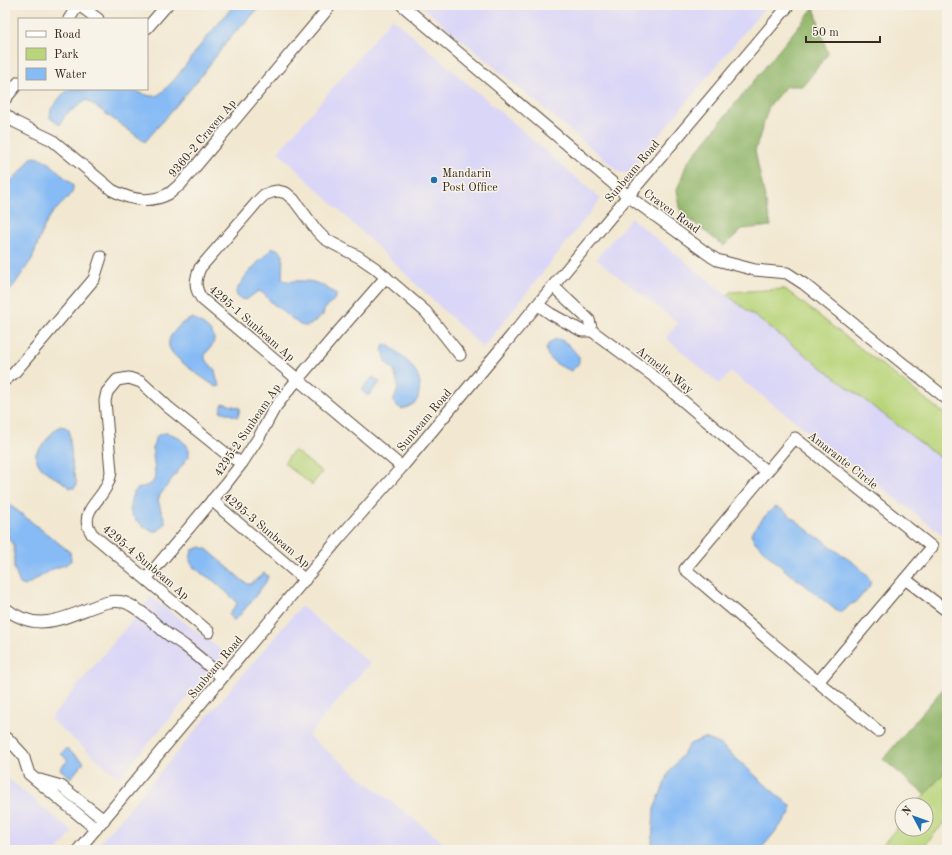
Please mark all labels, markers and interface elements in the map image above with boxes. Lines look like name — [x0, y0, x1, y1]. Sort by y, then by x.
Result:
legend — [18, 18, 148, 90]
scale bar — [806, 18, 880, 44]
text: 50 m — [812, 26, 839, 39]
text: Road — [54, 29, 81, 41]
text: Park — [54, 49, 79, 61]
text: Water — [54, 69, 87, 81]
street label: 9360-2 Craven Ap — [167, 97, 239, 180]
street label: Sunbeam Road — [603, 138, 662, 205]
place label: Mandarin Post Office — [442, 168, 498, 194]
marker: Mandarin Post Office — [429, 175, 439, 185]
street label: Craven Road — [641, 187, 702, 236]
street label: 4295-1 Sunbeam Ap — [206, 283, 297, 364]
street label: Armelle Way — [634, 345, 696, 397]
street label: 4295-2 Sunbeam Ap — [212, 382, 283, 479]
street label: Sunbeam Road — [395, 387, 454, 454]
street label: Amarante Circle — [805, 430, 880, 492]
street label: 4295-3 Sunbeam Ap — [221, 490, 313, 570]
street label: 4295-4 Sunbeam Ap — [100, 522, 192, 602]
street label: Sunbeam Road — [186, 634, 245, 701]
north arrow — [894, 797, 934, 837]
text: N — [901, 804, 915, 818]

